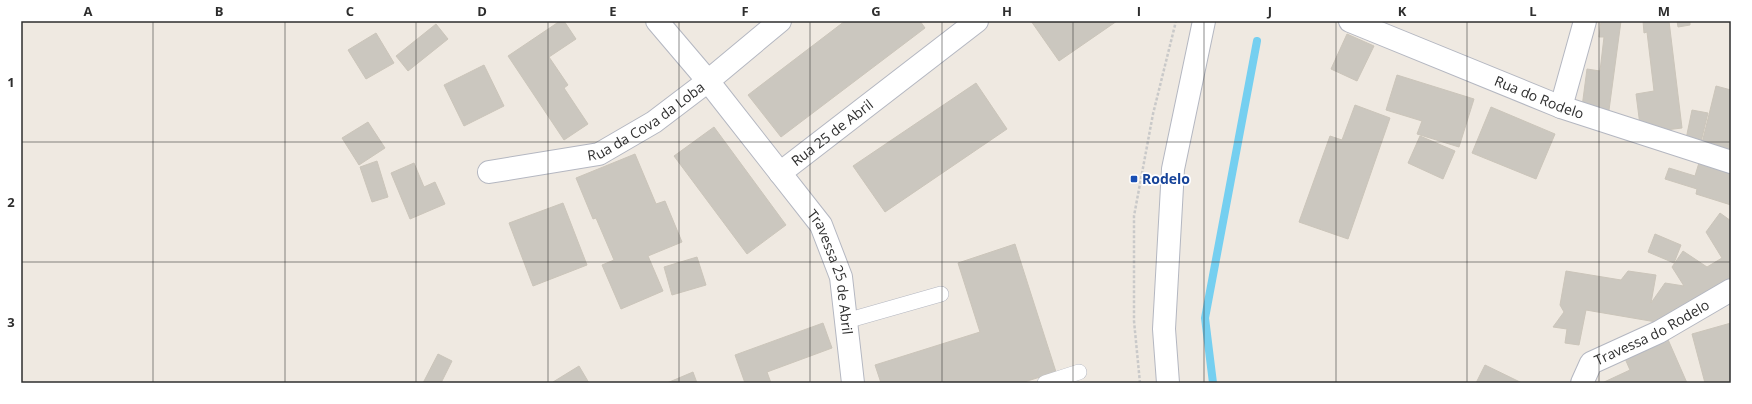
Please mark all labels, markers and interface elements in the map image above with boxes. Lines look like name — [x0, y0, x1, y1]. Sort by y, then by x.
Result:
text: A — [84, 2, 93, 20]
text: B — [215, 2, 224, 20]
text: C — [346, 2, 354, 20]
text: D — [477, 2, 487, 20]
text: E — [609, 2, 617, 20]
text: F — [741, 2, 749, 20]
text: G — [871, 2, 881, 20]
text: H — [1002, 2, 1012, 20]
text: I — [1137, 2, 1141, 20]
text: J — [1267, 2, 1272, 20]
text: K — [1398, 2, 1407, 20]
text: L — [1529, 2, 1537, 20]
text: M — [1658, 2, 1670, 20]
street label: Rua do Rodelo — [1492, 71, 1586, 123]
text: 1 — [7, 73, 15, 91]
street label: Rua da Cova da Loba — [586, 77, 708, 165]
street label: Rua 25 de Abril — [787, 95, 877, 170]
place label: Rodelo — [1142, 169, 1190, 188]
marker: Rodelo — [1129, 174, 1139, 184]
text: 2 — [7, 193, 15, 211]
street label: Travessa 25 de Abril — [803, 205, 857, 336]
street label: Travessa do Rodelo — [1591, 295, 1713, 369]
text: 3 — [7, 313, 15, 331]

